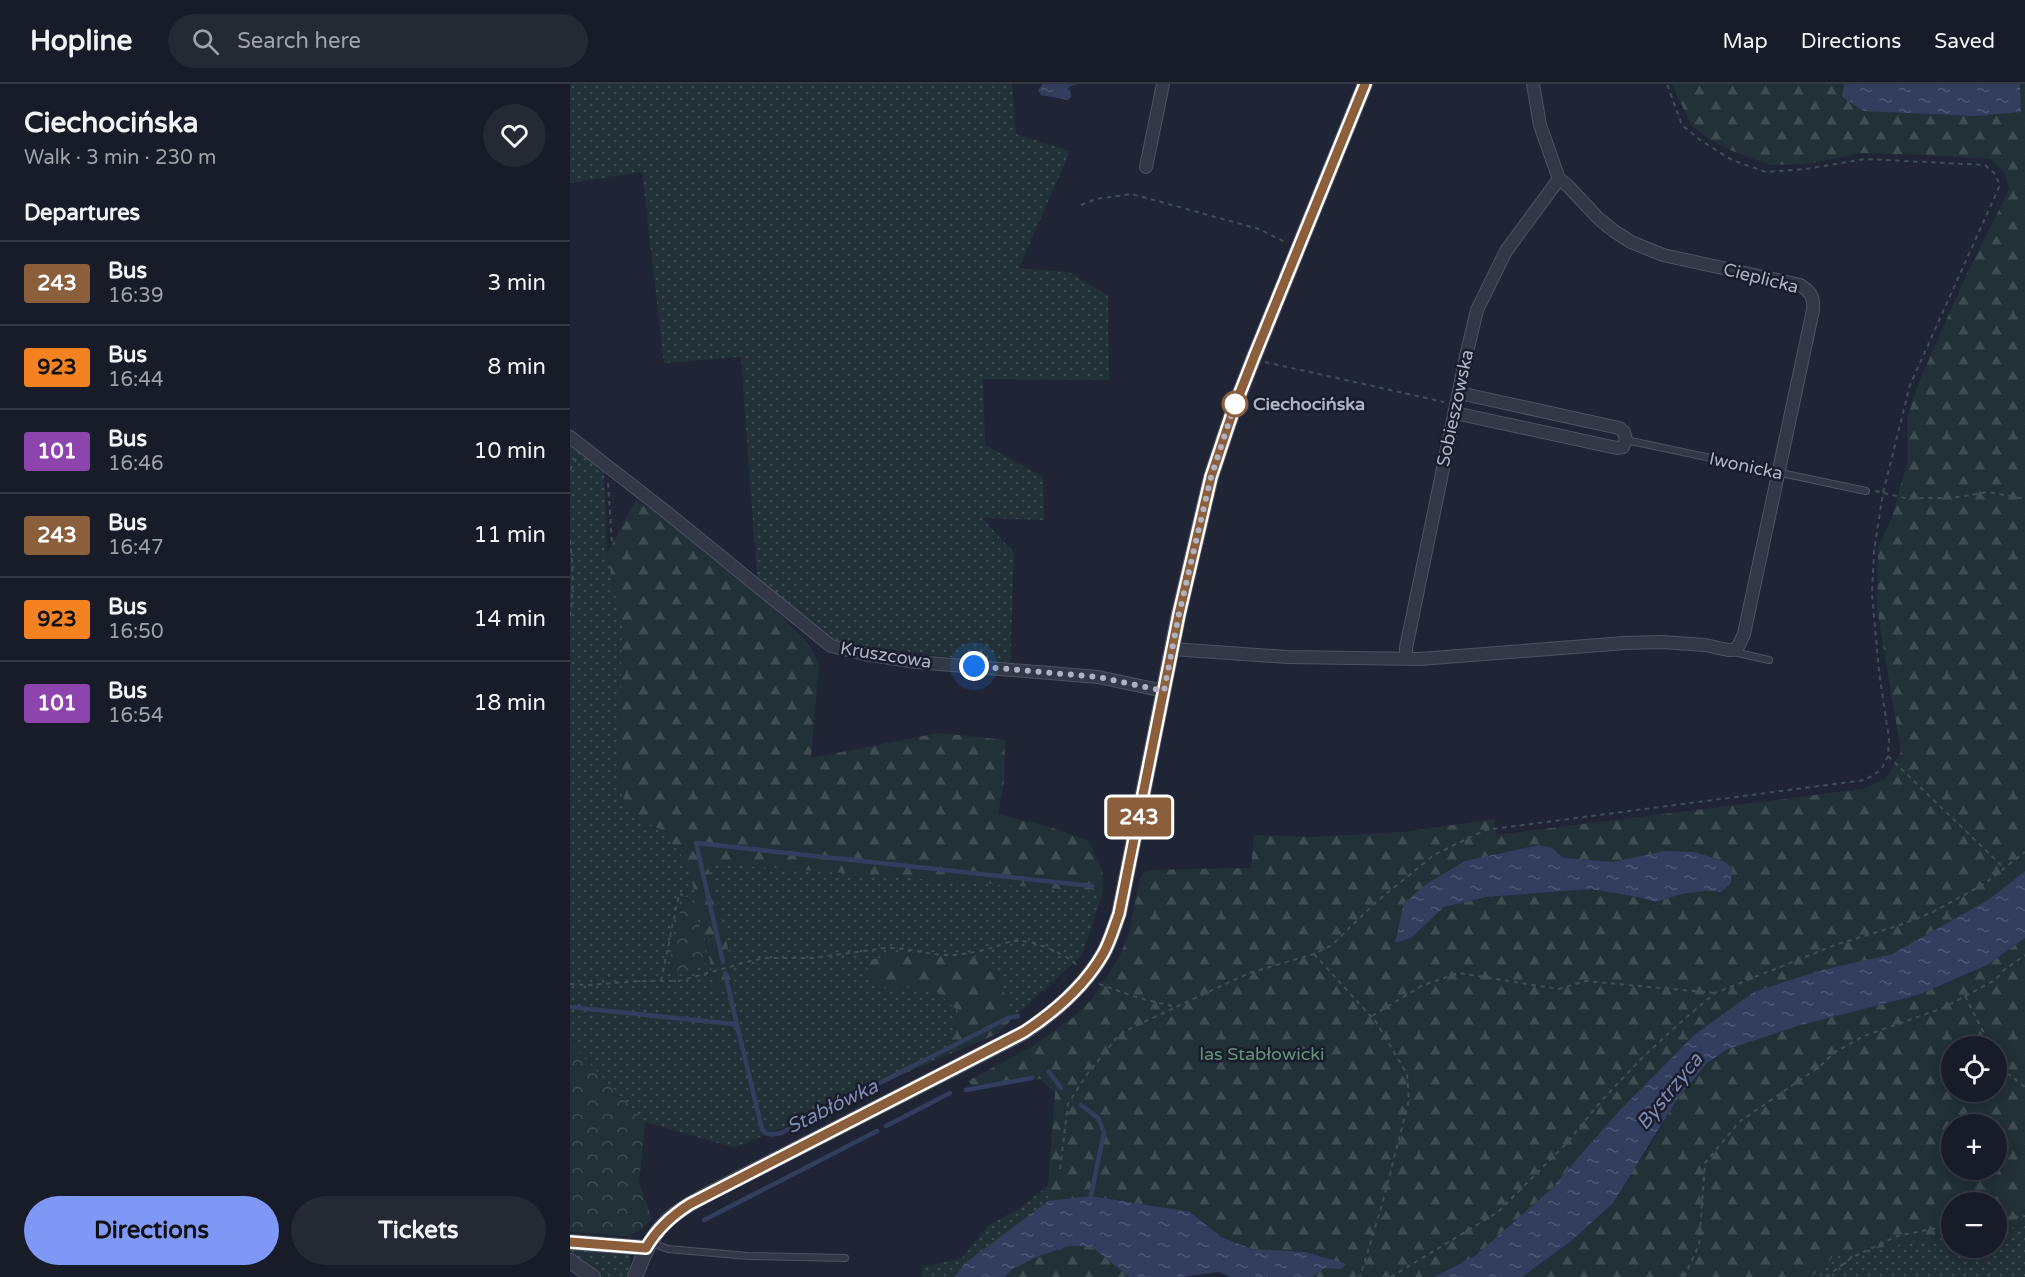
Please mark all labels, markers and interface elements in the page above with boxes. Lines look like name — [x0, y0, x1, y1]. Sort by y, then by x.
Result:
search box — [168, 14, 588, 68]
text: Hopline — [30, 24, 132, 58]
icon: search — [189, 25, 222, 58]
text: Search here — [237, 28, 361, 54]
text: Map — [1722, 29, 1768, 54]
text: Directions — [1801, 29, 1901, 54]
text: Saved — [1934, 29, 1995, 54]
button: heart — [483, 104, 546, 167]
text: Ciechocińska — [24, 106, 198, 140]
text: Walk · 3 min · 230 m — [24, 146, 216, 170]
text: Departures — [24, 200, 140, 226]
text: Bus — [108, 258, 147, 284]
street label: Cieplicka — [1721, 258, 1801, 298]
text: 3 min — [487, 270, 546, 296]
text: 243 — [37, 271, 77, 296]
text: 16:39 — [108, 284, 163, 308]
text: Bus — [108, 342, 147, 368]
street label: Sobieszowska — [1432, 347, 1478, 469]
text: 8 min — [487, 354, 546, 380]
text: 923 — [37, 355, 77, 380]
text: 16:44 — [108, 368, 163, 392]
marker: Ciechocińska — [1222, 391, 1248, 417]
place label: Ciechocińska — [1253, 393, 1365, 415]
text: Bus — [108, 426, 147, 452]
text: 10 min — [474, 438, 546, 464]
text: 101 — [37, 439, 77, 464]
street label: Iwonicka — [1707, 447, 1785, 485]
text: 16:46 — [108, 452, 163, 476]
text: Bus — [108, 510, 147, 536]
text: 11 min — [474, 522, 546, 548]
text: 243 — [37, 523, 77, 548]
text: 16:47 — [108, 536, 163, 560]
text: Bus — [108, 594, 147, 620]
text: 14 min — [474, 606, 546, 632]
text: 923 — [37, 607, 77, 632]
text: 16:50 — [108, 620, 163, 644]
street label: Kruszcowa — [839, 637, 933, 673]
your location — [959, 651, 989, 681]
text: Bus — [108, 678, 147, 704]
text: 18 min — [474, 690, 546, 716]
text: 101 — [37, 691, 77, 716]
text: 16:54 — [108, 704, 163, 728]
line badge: 243 — [1104, 798, 1174, 836]
text: 243 — [1119, 805, 1159, 830]
map controls — [1941, 1036, 2007, 1258]
button: locate — [1941, 1036, 2007, 1102]
park label: las Stabłowicki — [1199, 1043, 1325, 1065]
water label: Bystrzyca — [1632, 1048, 1708, 1135]
water label: Stabłówka — [783, 1074, 883, 1139]
button: + — [1941, 1114, 2007, 1180]
button: − — [1941, 1192, 2007, 1258]
button: Directions — [24, 1196, 279, 1265]
button: Tickets — [291, 1196, 546, 1265]

